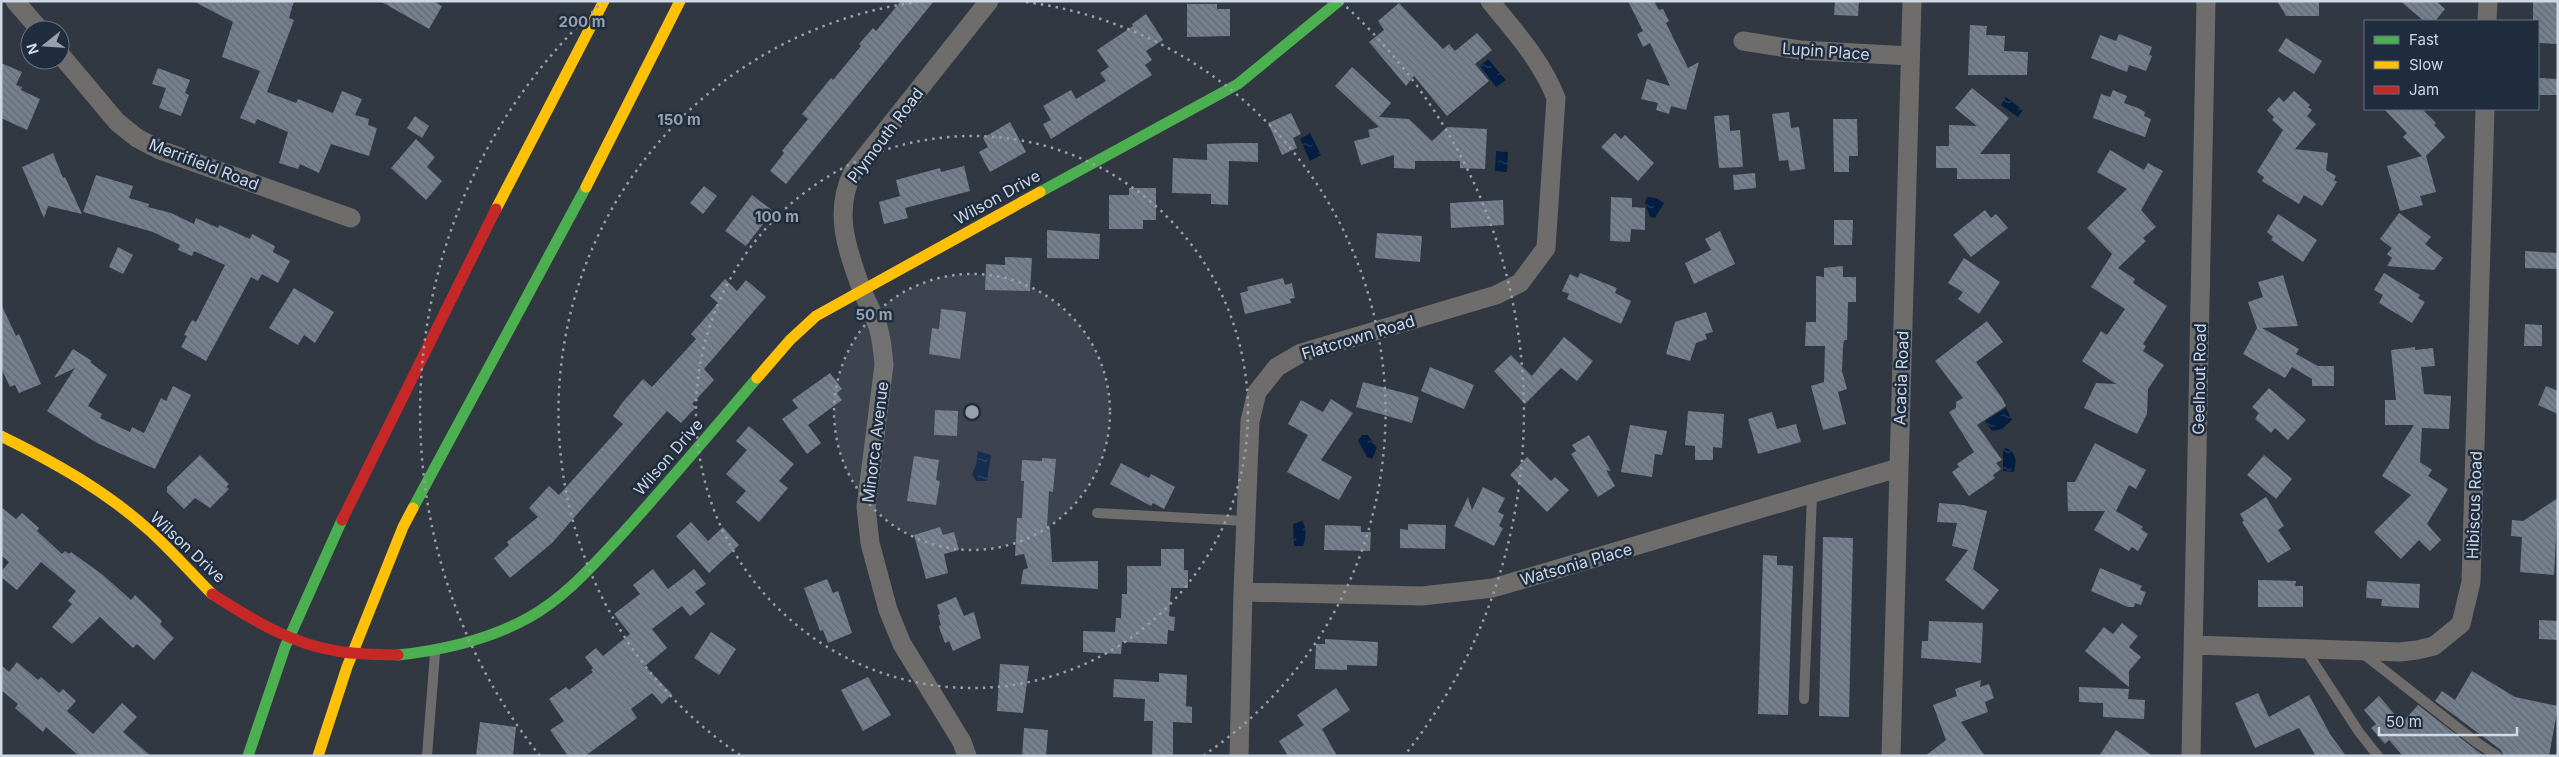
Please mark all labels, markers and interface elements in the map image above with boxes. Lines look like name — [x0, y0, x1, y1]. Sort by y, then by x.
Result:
text: 200 m — [559, 12, 605, 31]
north arrow — [20, 20, 70, 70]
legend — [2364, 20, 2539, 110]
text: Fast — [2409, 30, 2439, 49]
street label: Lupin Place — [1782, 38, 1870, 64]
text: N — [22, 41, 42, 57]
text: Slow — [2409, 55, 2443, 74]
text: Jam — [2409, 80, 2439, 99]
street label: Plymouth Road — [843, 83, 927, 187]
text: 150 m — [657, 110, 701, 129]
street label: Merrifield Road — [146, 134, 262, 194]
street label: Wilson Drive — [951, 165, 1043, 229]
text: 100 m — [755, 207, 799, 226]
text: 50 m — [856, 305, 892, 324]
street label: Flatcrown Road — [1299, 310, 1417, 364]
street label: Geelhout Road — [2188, 323, 2210, 435]
street label: Acacia Road — [1889, 330, 1913, 426]
street label: Minorca Avenue — [858, 380, 892, 504]
centre of rings — [963, 403, 981, 421]
street label: Wilson Drive — [629, 415, 707, 499]
street label: Hibiscus Road — [2462, 451, 2486, 559]
street label: Wilson Drive — [146, 507, 230, 587]
street label: Watsonia Place — [1518, 538, 1634, 590]
scale bar — [2379, 704, 2516, 736]
text: 50 m — [2386, 712, 2422, 731]

